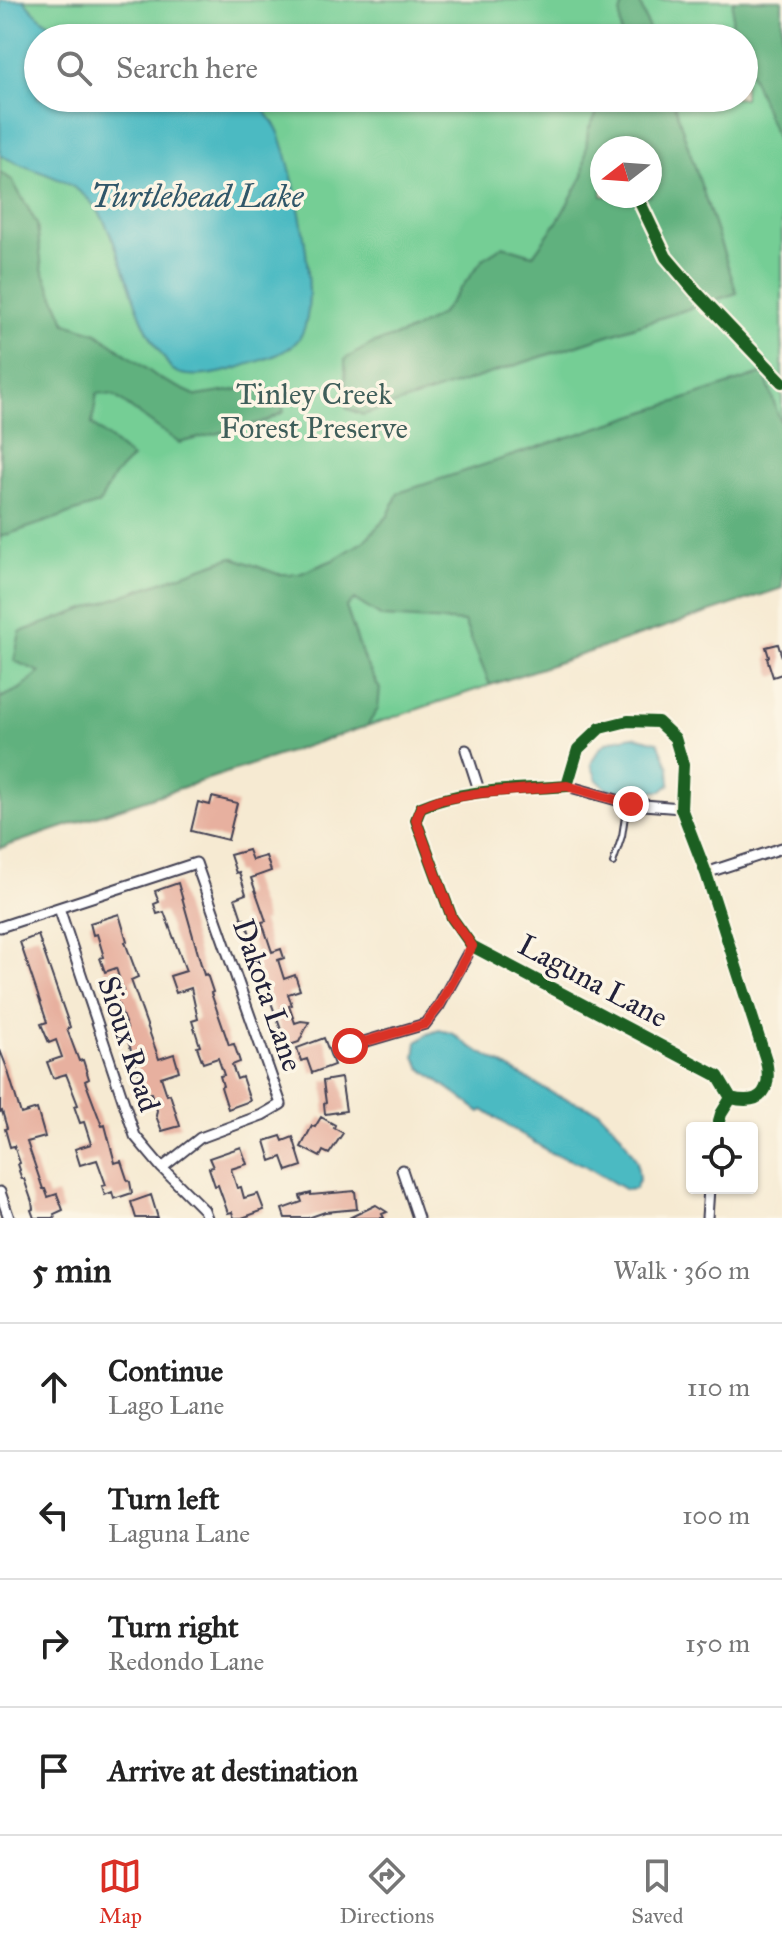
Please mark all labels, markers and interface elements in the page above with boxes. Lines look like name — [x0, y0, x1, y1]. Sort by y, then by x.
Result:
search box — [24, 24, 758, 112]
icon: search — [52, 46, 96, 90]
text: Search here — [116, 50, 258, 86]
north arrow — [590, 136, 662, 208]
water label: Turtlehead Lake — [91, 177, 304, 216]
park label: Tinley Creek Forest Preserve — [220, 376, 408, 446]
route end — [613, 786, 649, 822]
street label: Dakota Lane — [225, 914, 311, 1076]
street label: Laguna Lane — [512, 927, 674, 1035]
street label: Sioux Road — [90, 972, 168, 1116]
route start — [332, 1028, 368, 1064]
map controls — [686, 1122, 758, 1194]
button: locate — [686, 1122, 758, 1194]
text: 5 min — [32, 1250, 111, 1291]
text: Walk · 360 m — [613, 1254, 750, 1286]
text: Continue — [108, 1353, 223, 1389]
icon: ahead — [32, 1365, 76, 1409]
text: 110 m — [687, 1371, 750, 1403]
text: Lago Lane — [108, 1389, 224, 1421]
text: Turn left — [108, 1481, 219, 1517]
icon: left — [32, 1493, 76, 1537]
text: 100 m — [682, 1499, 750, 1531]
text: Laguna Lane — [108, 1517, 250, 1549]
text: Turn right — [108, 1609, 239, 1645]
icon: right — [32, 1621, 76, 1665]
text: 150 m — [685, 1627, 750, 1659]
text: Redondo Lane — [108, 1645, 264, 1677]
icon: arrive — [32, 1749, 76, 1793]
text: Arrive at destination — [108, 1753, 358, 1789]
tab: Map — [98, 1854, 142, 1929]
tab: Directions — [339, 1854, 434, 1929]
tab: Saved — [631, 1854, 683, 1929]

